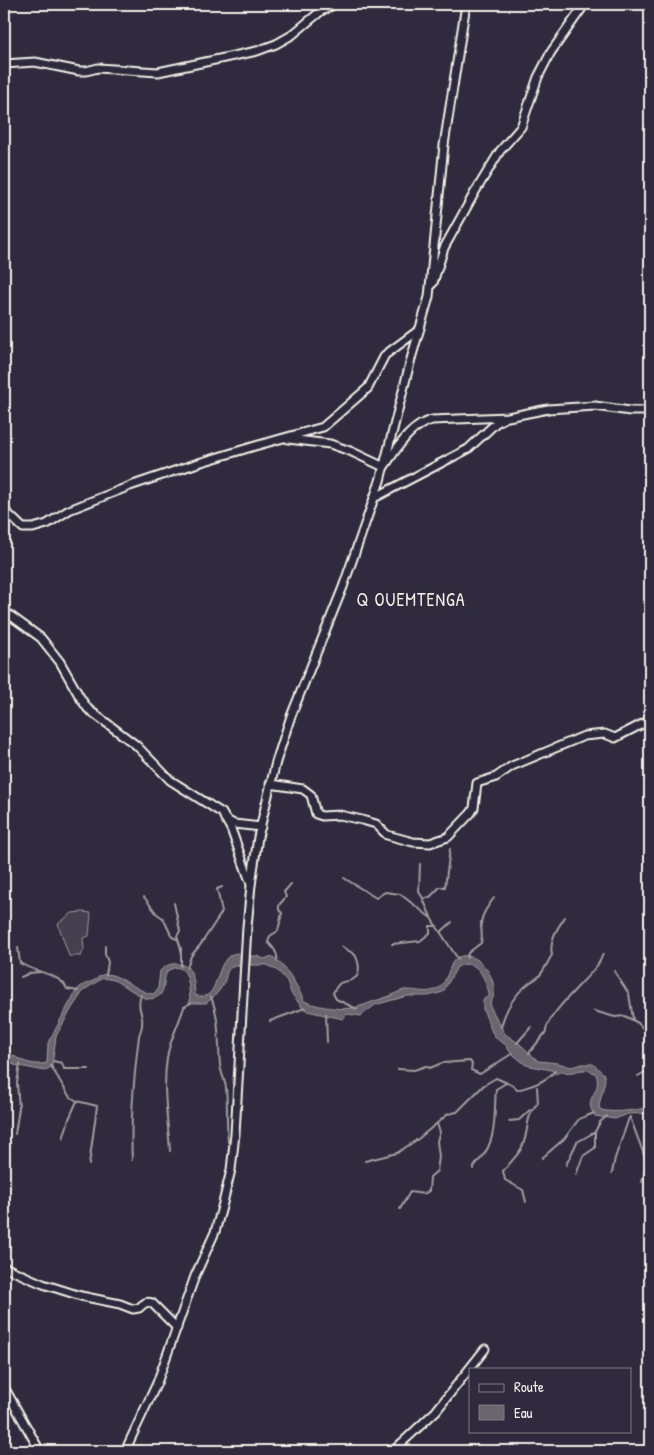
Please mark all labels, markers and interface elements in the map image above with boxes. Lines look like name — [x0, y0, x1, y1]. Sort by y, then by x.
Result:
district label: Q OUEMTENGA — [357, 587, 465, 612]
legend — [469, 1368, 632, 1432]
text: Route — [514, 1376, 544, 1397]
text: Eau — [514, 1402, 533, 1423]

